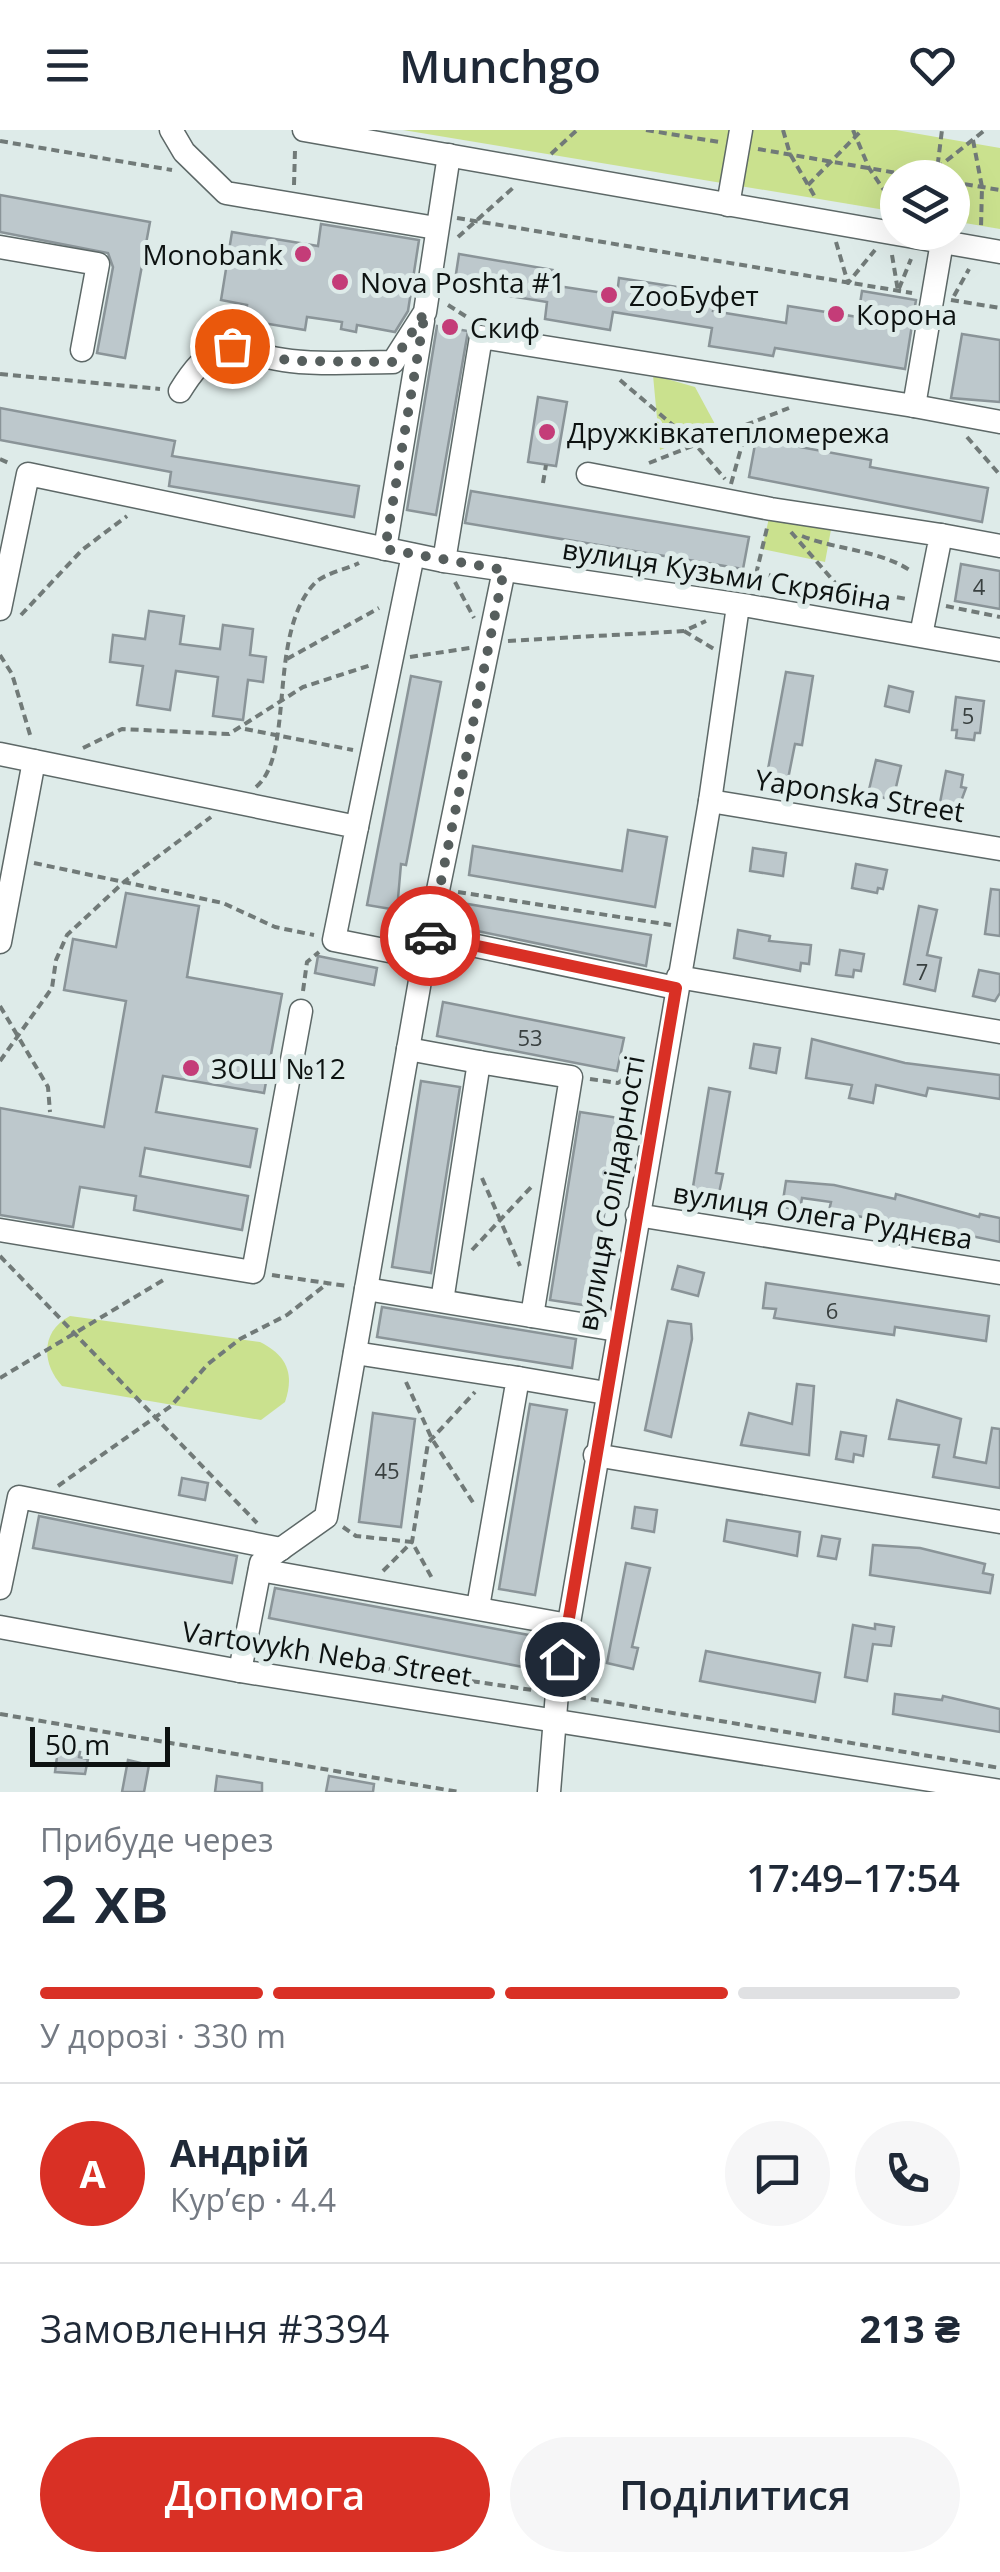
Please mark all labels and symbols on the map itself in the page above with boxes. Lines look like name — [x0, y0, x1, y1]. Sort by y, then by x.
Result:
place label: Monobank — [142, 235, 283, 273]
marker: Monobank — [292, 243, 314, 265]
place label: Nova Poshta #1 — [360, 263, 566, 301]
marker: Nova Poshta #1 — [329, 271, 351, 293]
place label: ZooБуфет — [629, 276, 759, 314]
marker: ZooБуфет — [598, 284, 620, 306]
place label: Корона — [856, 295, 957, 333]
marker: Корона — [825, 303, 847, 325]
pin — [190, 304, 275, 389]
place label: Скиф — [470, 308, 540, 346]
marker: Скиф — [439, 316, 461, 338]
place label: Дружківкатепломережа — [567, 413, 890, 451]
marker: Дружківкатепломережа — [536, 421, 558, 443]
street label: вулиця Кузьми Скрябіна — [560, 529, 894, 619]
house number: 4 — [973, 571, 986, 601]
house number: 5 — [962, 700, 974, 730]
street label: Yaponska Street — [753, 760, 967, 830]
courier — [380, 886, 480, 986]
house number: 7 — [916, 956, 928, 986]
house number: 53 — [517, 1022, 543, 1052]
place label: ЗОШ №12 — [211, 1049, 346, 1087]
street label: вулиця Солідарності — [567, 1052, 653, 1334]
marker: ЗОШ №12 — [180, 1057, 202, 1079]
street label: вулиця Олега Руднєва — [670, 1173, 976, 1257]
house number: 6 — [826, 1295, 838, 1325]
house number: 45 — [374, 1455, 400, 1485]
street label: Vartovykh Neba Street — [179, 1611, 475, 1695]
pin — [520, 1617, 605, 1702]
scale bar — [30, 1722, 170, 1766]

